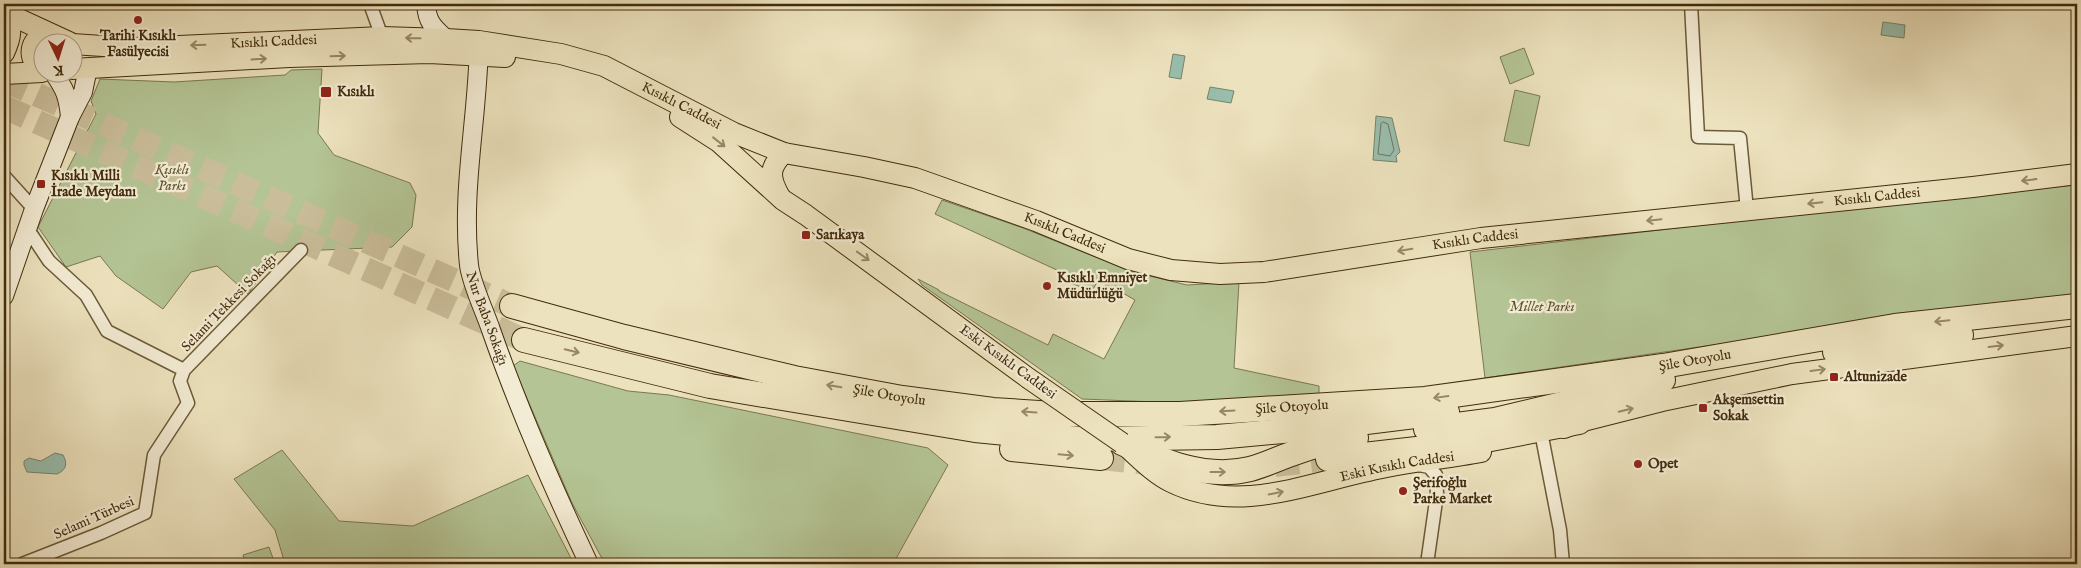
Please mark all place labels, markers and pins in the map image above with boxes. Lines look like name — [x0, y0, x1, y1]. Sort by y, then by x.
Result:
marker: Tarihi Kısıklı Fasülyecisi — [132, 14, 144, 26]
place label: Tarihi Kısıklı Fasülyecisi — [99, 27, 176, 61]
place label: Kısıklı — [337, 83, 375, 101]
marker: Kısıklı — [319, 85, 333, 99]
place label: Kısıklı Milli İrade Meydanı — [51, 167, 136, 201]
marker: Kısıklı Milli İrade Meydanı — [35, 178, 47, 190]
place label: Sarıkaya — [816, 226, 865, 244]
marker: Sarıkaya — [800, 229, 812, 241]
place label: Kısıklı Emniyet Müdürlüğü — [1057, 269, 1147, 303]
marker: Kısıklı Emniyet Müdürlüğü — [1041, 280, 1053, 292]
place label: Altunizade — [1843, 368, 1908, 386]
marker: Altunizade — [1828, 371, 1840, 383]
place label: Akşemsettin Sokak — [1712, 391, 1785, 425]
marker: Akşemsettin Sokak — [1697, 402, 1709, 414]
place label: Opet — [1648, 455, 1679, 473]
marker: Opet — [1632, 458, 1644, 470]
place label: Şerifoğlu Parke Market — [1413, 474, 1492, 508]
marker: Şerifoğlu Parke Market — [1397, 485, 1409, 497]

